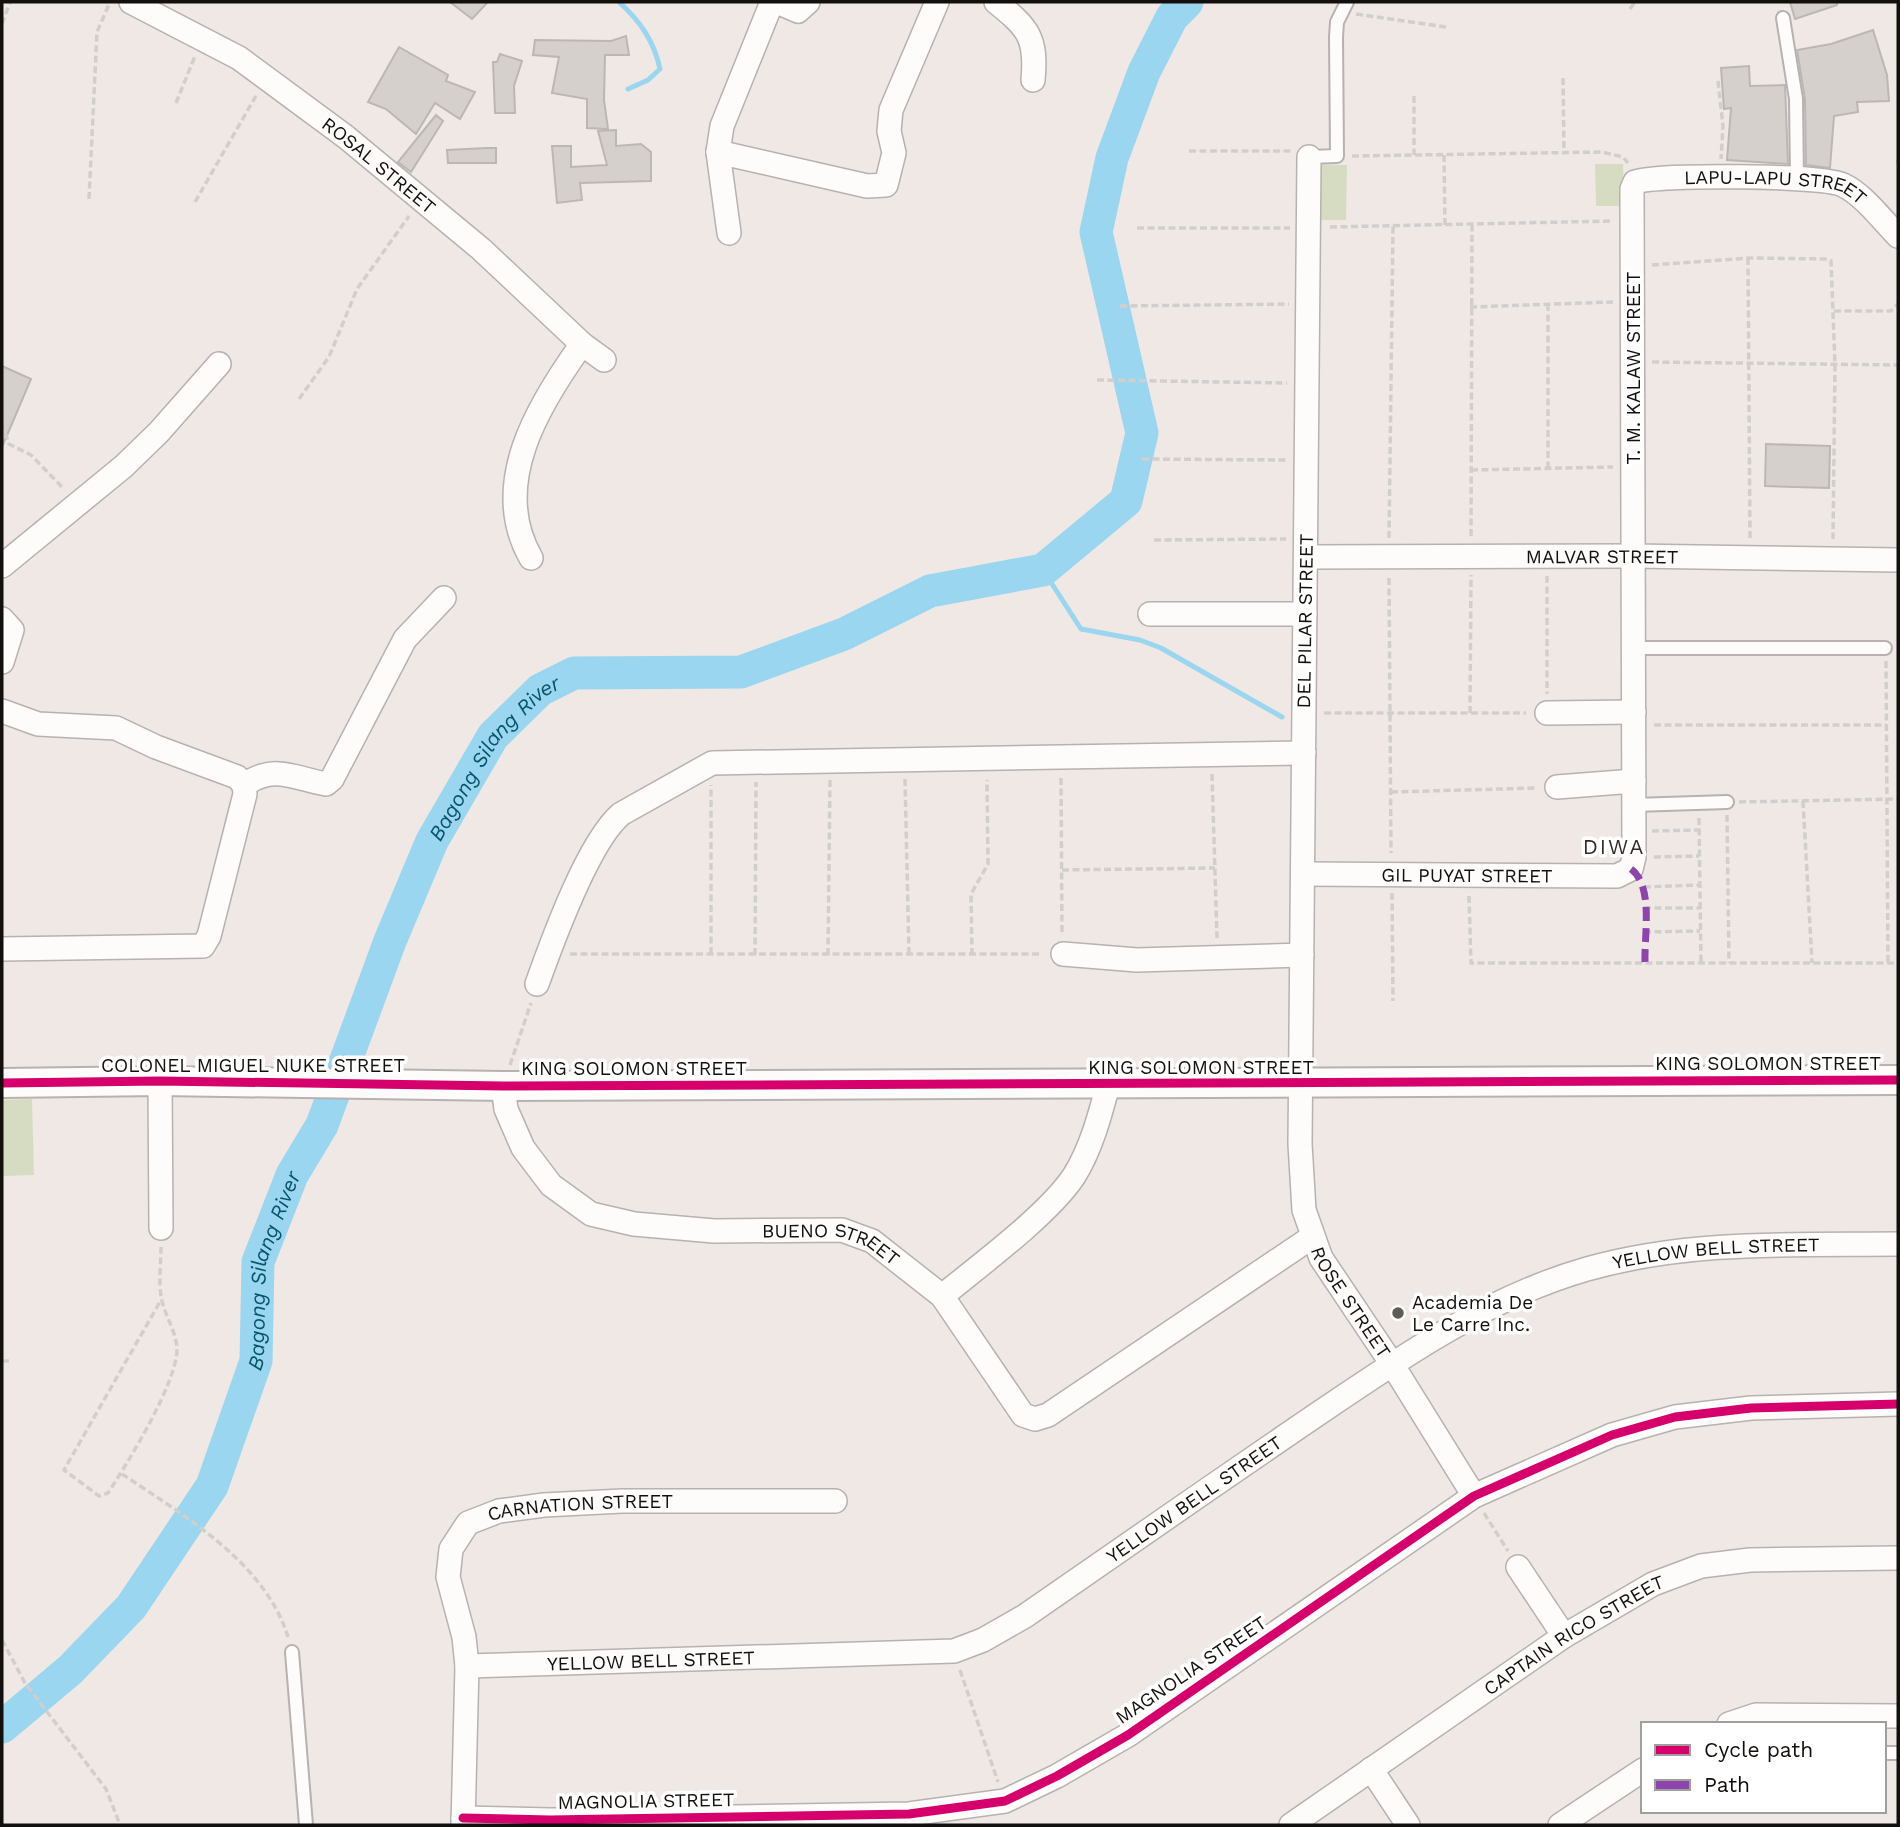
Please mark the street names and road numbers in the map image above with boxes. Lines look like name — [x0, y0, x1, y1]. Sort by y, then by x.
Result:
street label: ROSAL STREET — [318, 112, 441, 218]
street label: LAPU-LAPU STREET — [1684, 165, 1872, 209]
street label: T. M. KALAW STREET — [1622, 272, 1645, 464]
street label: DEL PILAR STREET — [1292, 533, 1318, 709]
street label: MALVAR STREET — [1526, 544, 1678, 568]
street label: GIL PUYAT STREET — [1381, 863, 1553, 887]
street label: KING SOLOMON STREET — [1655, 1052, 1881, 1075]
street label: COLONEL MIGUEL NUKE STREET — [101, 1054, 405, 1077]
street label: KING SOLOMON STREET — [1088, 1056, 1314, 1079]
street label: KING SOLOMON STREET — [521, 1057, 747, 1080]
street label: BUENO STREET — [762, 1218, 904, 1270]
street label: YELLOW BELL STREET — [1610, 1233, 1820, 1274]
street label: ROSE STREET — [1306, 1243, 1396, 1362]
street label: YELLOW BELL STREET — [1102, 1431, 1286, 1568]
street label: CARNATION STREET — [484, 1489, 673, 1526]
street label: CAPTAIN RICO STREET — [1479, 1570, 1667, 1700]
street label: MAGNOLIA STREET — [1111, 1611, 1271, 1729]
street label: YELLOW BELL STREET — [547, 1646, 755, 1675]
street label: MAGNOLIA STREET — [557, 1788, 735, 1814]

